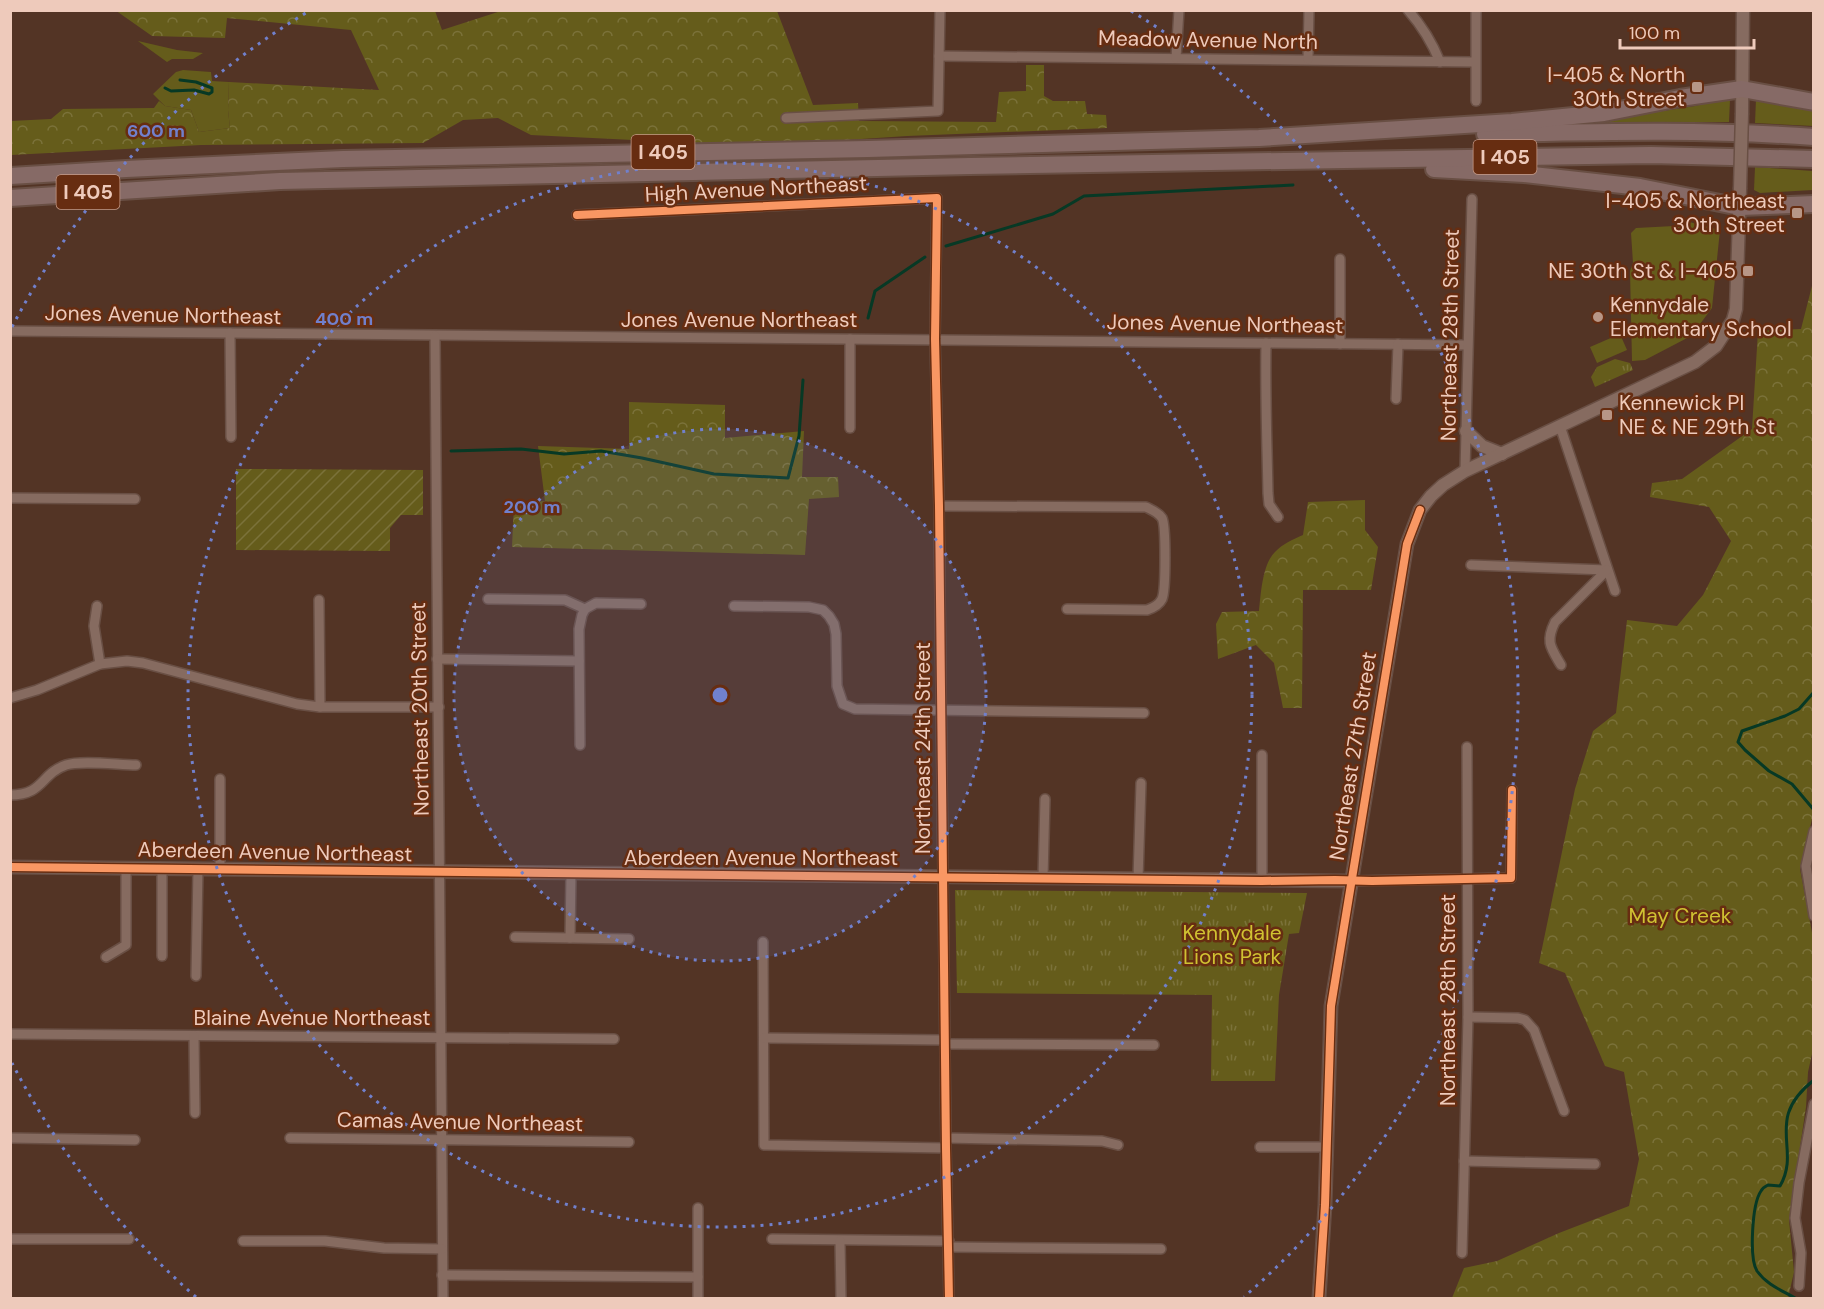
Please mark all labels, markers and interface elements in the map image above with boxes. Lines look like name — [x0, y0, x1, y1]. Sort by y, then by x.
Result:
scale bar — [1620, 12, 1754, 50]
text: 100 m — [1629, 21, 1680, 45]
street label: Meadow Avenue North — [1098, 24, 1318, 56]
place label: I-405 & North 30th Street — [1547, 61, 1685, 113]
marker: I-405 & North 30th Street — [1690, 80, 1704, 94]
text: 600 m — [127, 119, 185, 143]
road number: I 405 — [632, 135, 694, 169]
road number: I 405 — [1474, 140, 1537, 174]
street label: High Avenue Northeast — [644, 169, 868, 209]
road number: I 405 — [56, 175, 119, 209]
place label: I-405 & Northeast 30th Street — [1606, 187, 1785, 239]
marker: I-405 & Northeast 30th Street — [1790, 206, 1804, 220]
street label: Northeast 28th Street — [1434, 229, 1466, 441]
place label: NE 30th St & I-405 — [1548, 257, 1736, 285]
marker: NE 30th St & I-405 — [1741, 264, 1755, 278]
place label: Kennydale Elementary School — [1610, 291, 1792, 343]
street label: Jones Avenue Northeast — [44, 299, 282, 331]
street label: Jones Avenue Northeast — [621, 306, 857, 334]
text: 400 m — [315, 307, 373, 331]
street label: Jones Avenue Northeast — [1106, 308, 1344, 340]
marker: Kennydale Elementary School — [1591, 310, 1605, 324]
place label: Kennewick Pl NE & NE 29th St — [1619, 389, 1775, 441]
marker: Kennewick Pl NE & NE 29th St — [1600, 408, 1614, 422]
text: 200 m — [504, 495, 560, 519]
street label: Northeast 20th Street — [404, 602, 436, 816]
street label: Northeast 24th Street — [909, 642, 937, 854]
street label: Northeast 27th Street — [1323, 650, 1383, 862]
centre of rings — [710, 685, 730, 705]
street label: Aberdeen Avenue Northeast — [137, 836, 413, 868]
street label: Aberdeen Avenue Northeast — [624, 844, 898, 872]
street label: Northeast 28th Street — [1434, 894, 1462, 1106]
park label: May Creek — [1629, 902, 1732, 930]
park label: Kennydale Lions Park — [1182, 919, 1282, 971]
street label: Blaine Avenue Northeast — [193, 1004, 431, 1032]
street label: Camas Avenue Northeast — [337, 1106, 583, 1138]

